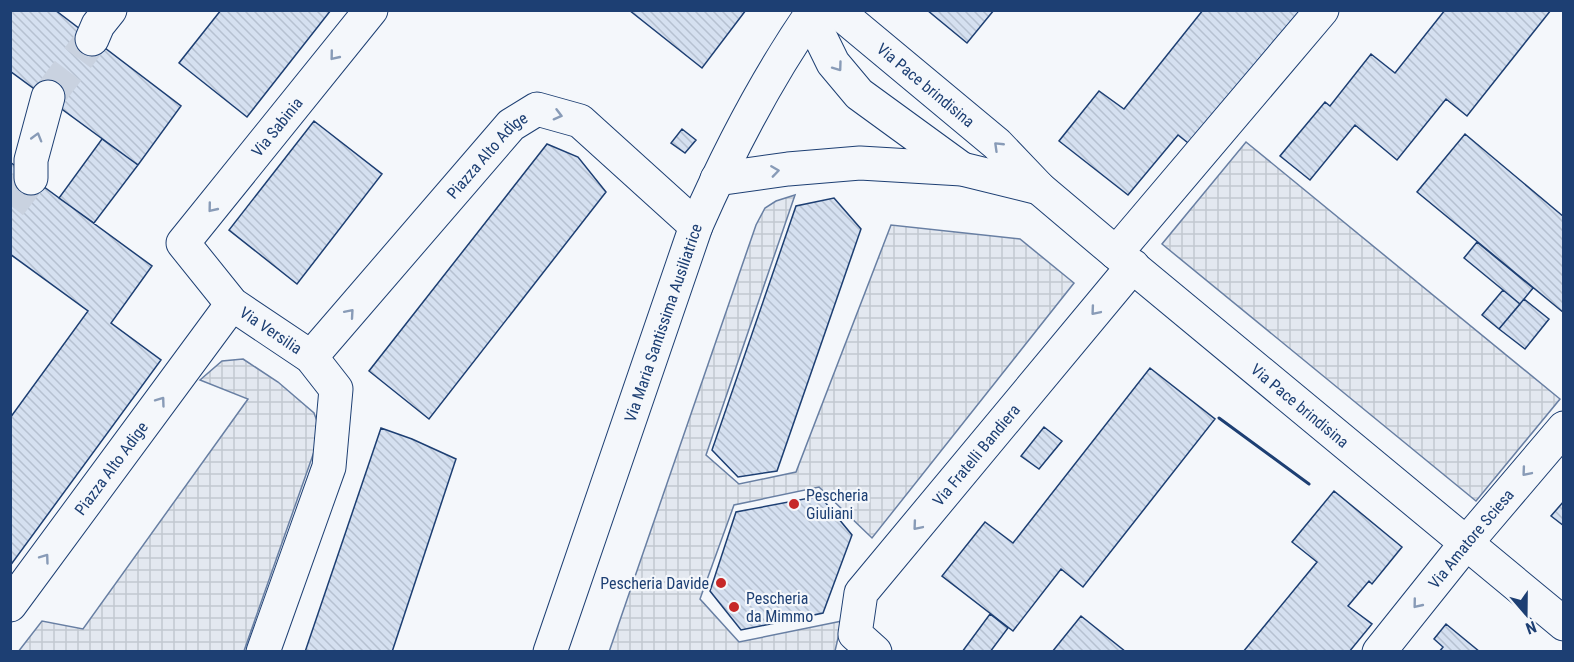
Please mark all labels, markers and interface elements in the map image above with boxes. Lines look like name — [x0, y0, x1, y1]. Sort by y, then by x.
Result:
street label: Via Pace brindisina — [873, 39, 978, 131]
one-way arrow — [330, 49, 341, 60]
one-way arrow — [830, 61, 841, 72]
street label: Via Sabinia — [248, 94, 307, 161]
one-way arrow — [553, 107, 563, 120]
street label: Piazza Alto Adige — [443, 108, 531, 203]
one-way arrow — [30, 132, 43, 142]
one-way arrow — [995, 142, 1005, 153]
one-way arrow — [770, 165, 779, 177]
one-way arrow — [208, 201, 219, 212]
street label: Via Maria Santissima Ausiliatrice — [621, 221, 706, 425]
street label: Via Versilia — [236, 303, 305, 358]
one-way arrow — [1091, 305, 1102, 316]
one-way arrow — [342, 309, 353, 320]
street label: Via Pace brindisina — [1247, 360, 1352, 452]
one-way arrow — [153, 396, 164, 407]
street label: Via Fratelli Bandiera — [929, 401, 1024, 510]
street label: Piazza Alto Adige — [71, 418, 152, 519]
one-way arrow — [1522, 465, 1533, 476]
street label: Via Amatore Sciesa — [1425, 485, 1518, 592]
place label: Pescheria Giuliani — [806, 486, 868, 523]
marker: Pescheria Giuliani — [787, 497, 801, 511]
one-way arrow — [913, 519, 924, 530]
one-way arrow — [38, 553, 49, 564]
place label: Pescheria Davide — [600, 574, 709, 593]
marker: Pescheria Davide — [714, 576, 728, 590]
north arrow — [1496, 584, 1556, 644]
place label: Pescheria da Mimmo — [746, 589, 813, 626]
one-way arrow — [1413, 598, 1424, 609]
marker: Pescheria da Mimmo — [727, 600, 741, 614]
text: N — [1523, 617, 1539, 638]

